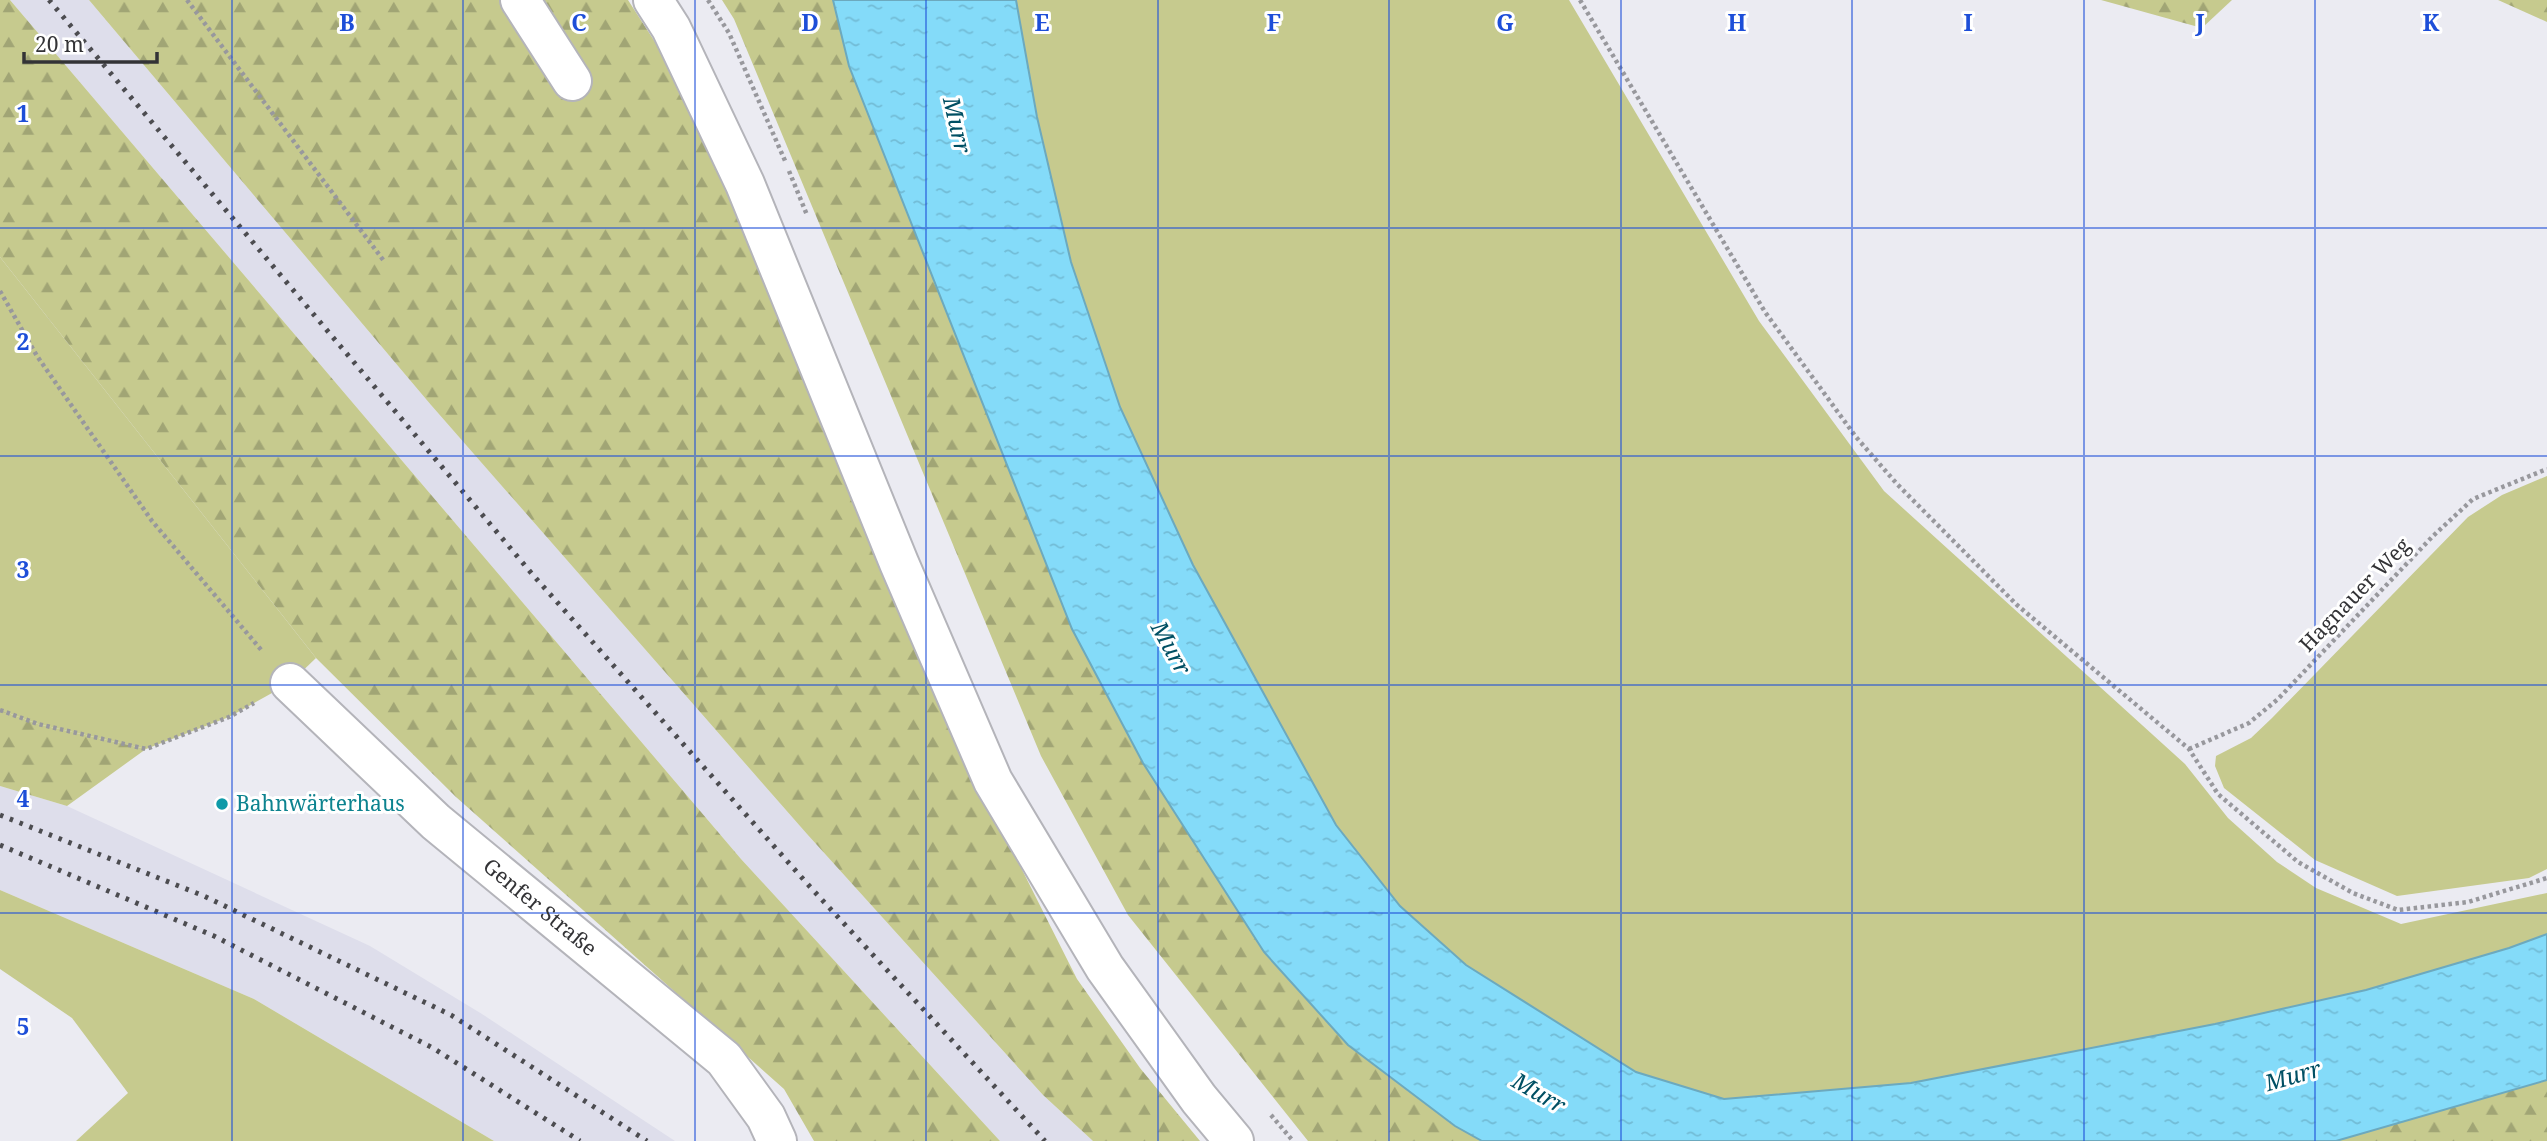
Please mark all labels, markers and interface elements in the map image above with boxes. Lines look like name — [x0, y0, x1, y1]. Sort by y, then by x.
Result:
text: B — [339, 6, 355, 38]
text: C — [571, 6, 587, 38]
text: D — [801, 6, 819, 38]
text: E — [1034, 6, 1050, 38]
text: F — [1267, 6, 1281, 38]
text: G — [1496, 6, 1514, 38]
text: H — [1728, 6, 1747, 38]
text: I — [1963, 6, 1973, 38]
text: J — [2194, 6, 2205, 38]
text: K — [2423, 6, 2440, 38]
scale bar — [24, 21, 158, 65]
text: 20 m — [35, 30, 84, 58]
water label: Murr — [936, 92, 980, 156]
text: 1 — [17, 97, 30, 129]
text: 2 — [17, 325, 30, 357]
street label: Hagnauer Weg — [2293, 531, 2416, 657]
text: 3 — [17, 553, 30, 585]
water label: Murr — [1144, 614, 1200, 680]
text: 4 — [17, 782, 30, 814]
place label: Bahnwärterhaus — [236, 789, 405, 817]
marker: Bahnwärterhaus — [214, 796, 230, 812]
street label: Genfer Straße — [478, 852, 603, 962]
text: 5 — [17, 1010, 30, 1042]
water label: Murr — [2260, 1052, 2325, 1099]
water label: Murr — [1506, 1064, 1572, 1120]

